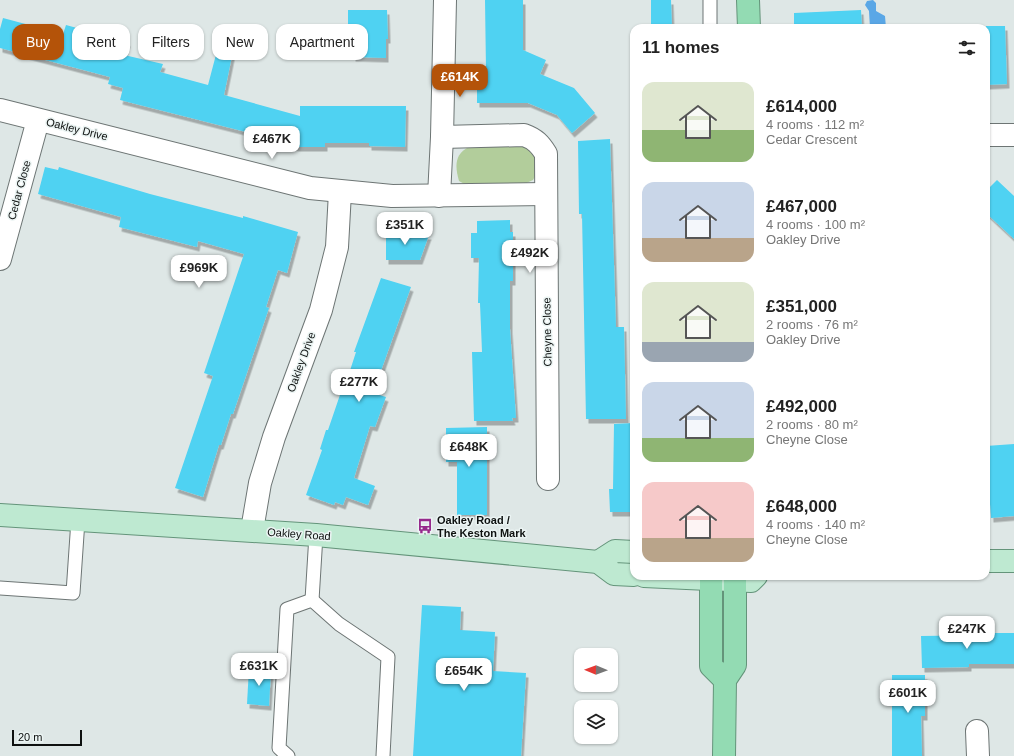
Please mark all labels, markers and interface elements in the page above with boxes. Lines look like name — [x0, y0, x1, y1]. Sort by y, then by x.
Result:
chip: Buy — [12, 24, 64, 60]
chip: Rent — [72, 24, 130, 60]
chip: Filters — [138, 24, 204, 60]
chip: New — [212, 24, 268, 60]
chip: Apartment — [276, 24, 368, 60]
icon: filters — [956, 37, 978, 59]
text: 11 homes — [642, 38, 720, 57]
pin: £614K — [432, 64, 488, 98]
text: £614K — [441, 69, 479, 84]
text: £614,000 — [766, 97, 837, 116]
icon: home — [674, 98, 722, 146]
street label: Oakley Drive — [45, 116, 109, 142]
text: 4 rooms · 112 m² — [766, 117, 864, 132]
pin: £467K — [244, 126, 300, 160]
text: £467K — [253, 131, 291, 146]
text: Cedar Crescent — [766, 132, 857, 147]
street label: Cedar Close — [5, 159, 33, 221]
text: £467,000 — [766, 197, 837, 216]
icon: home — [674, 198, 722, 246]
pin: £351K — [377, 212, 433, 246]
text: £351K — [386, 217, 424, 232]
text: 4 rooms · 100 m² — [766, 217, 865, 232]
text: Oakley Drive — [766, 232, 840, 247]
pin: £492K — [502, 240, 558, 274]
text: £492K — [511, 245, 549, 260]
pin: £969K — [171, 255, 227, 289]
text: £969K — [180, 260, 218, 275]
street label: Cheyne Close — [540, 297, 554, 367]
text: £351,000 — [766, 297, 837, 316]
icon: home — [674, 298, 722, 346]
text: 2 rooms · 76 m² — [766, 317, 858, 332]
street label: Oakley Drive — [285, 330, 317, 394]
text: Oakley Drive — [766, 332, 840, 347]
pin: £277K — [331, 369, 387, 403]
text: £277K — [340, 374, 378, 389]
text: £492,000 — [766, 397, 837, 416]
icon: home — [674, 398, 722, 446]
text: 2 rooms · 80 m² — [766, 417, 858, 432]
text: Cheyne Close — [766, 432, 848, 447]
pin: £648K — [441, 434, 497, 468]
text: £648K — [450, 439, 488, 454]
text: £648,000 — [766, 497, 837, 516]
icon: home — [674, 498, 722, 546]
place label: Oakley Road / The Keston Mark — [437, 514, 527, 539]
bus stop icon: Oakley Road / The Keston Mark — [416, 517, 434, 535]
text: 4 rooms · 140 m² — [766, 517, 865, 532]
street label: Oakley Road — [267, 526, 331, 542]
text: Cheyne Close — [766, 532, 848, 547]
pin: £247K — [939, 616, 995, 650]
text: £247K — [948, 621, 986, 636]
north arrow — [574, 648, 618, 692]
map controls — [574, 648, 618, 744]
pin: £631K — [231, 653, 287, 687]
text: £631K — [240, 658, 278, 673]
pin: £654K — [436, 658, 492, 692]
text: £654K — [445, 663, 483, 678]
pin: £601K — [880, 680, 936, 714]
text: £601K — [889, 685, 927, 700]
button: layers — [574, 700, 618, 744]
scale bar — [12, 728, 82, 747]
text: 20 m — [18, 731, 42, 743]

